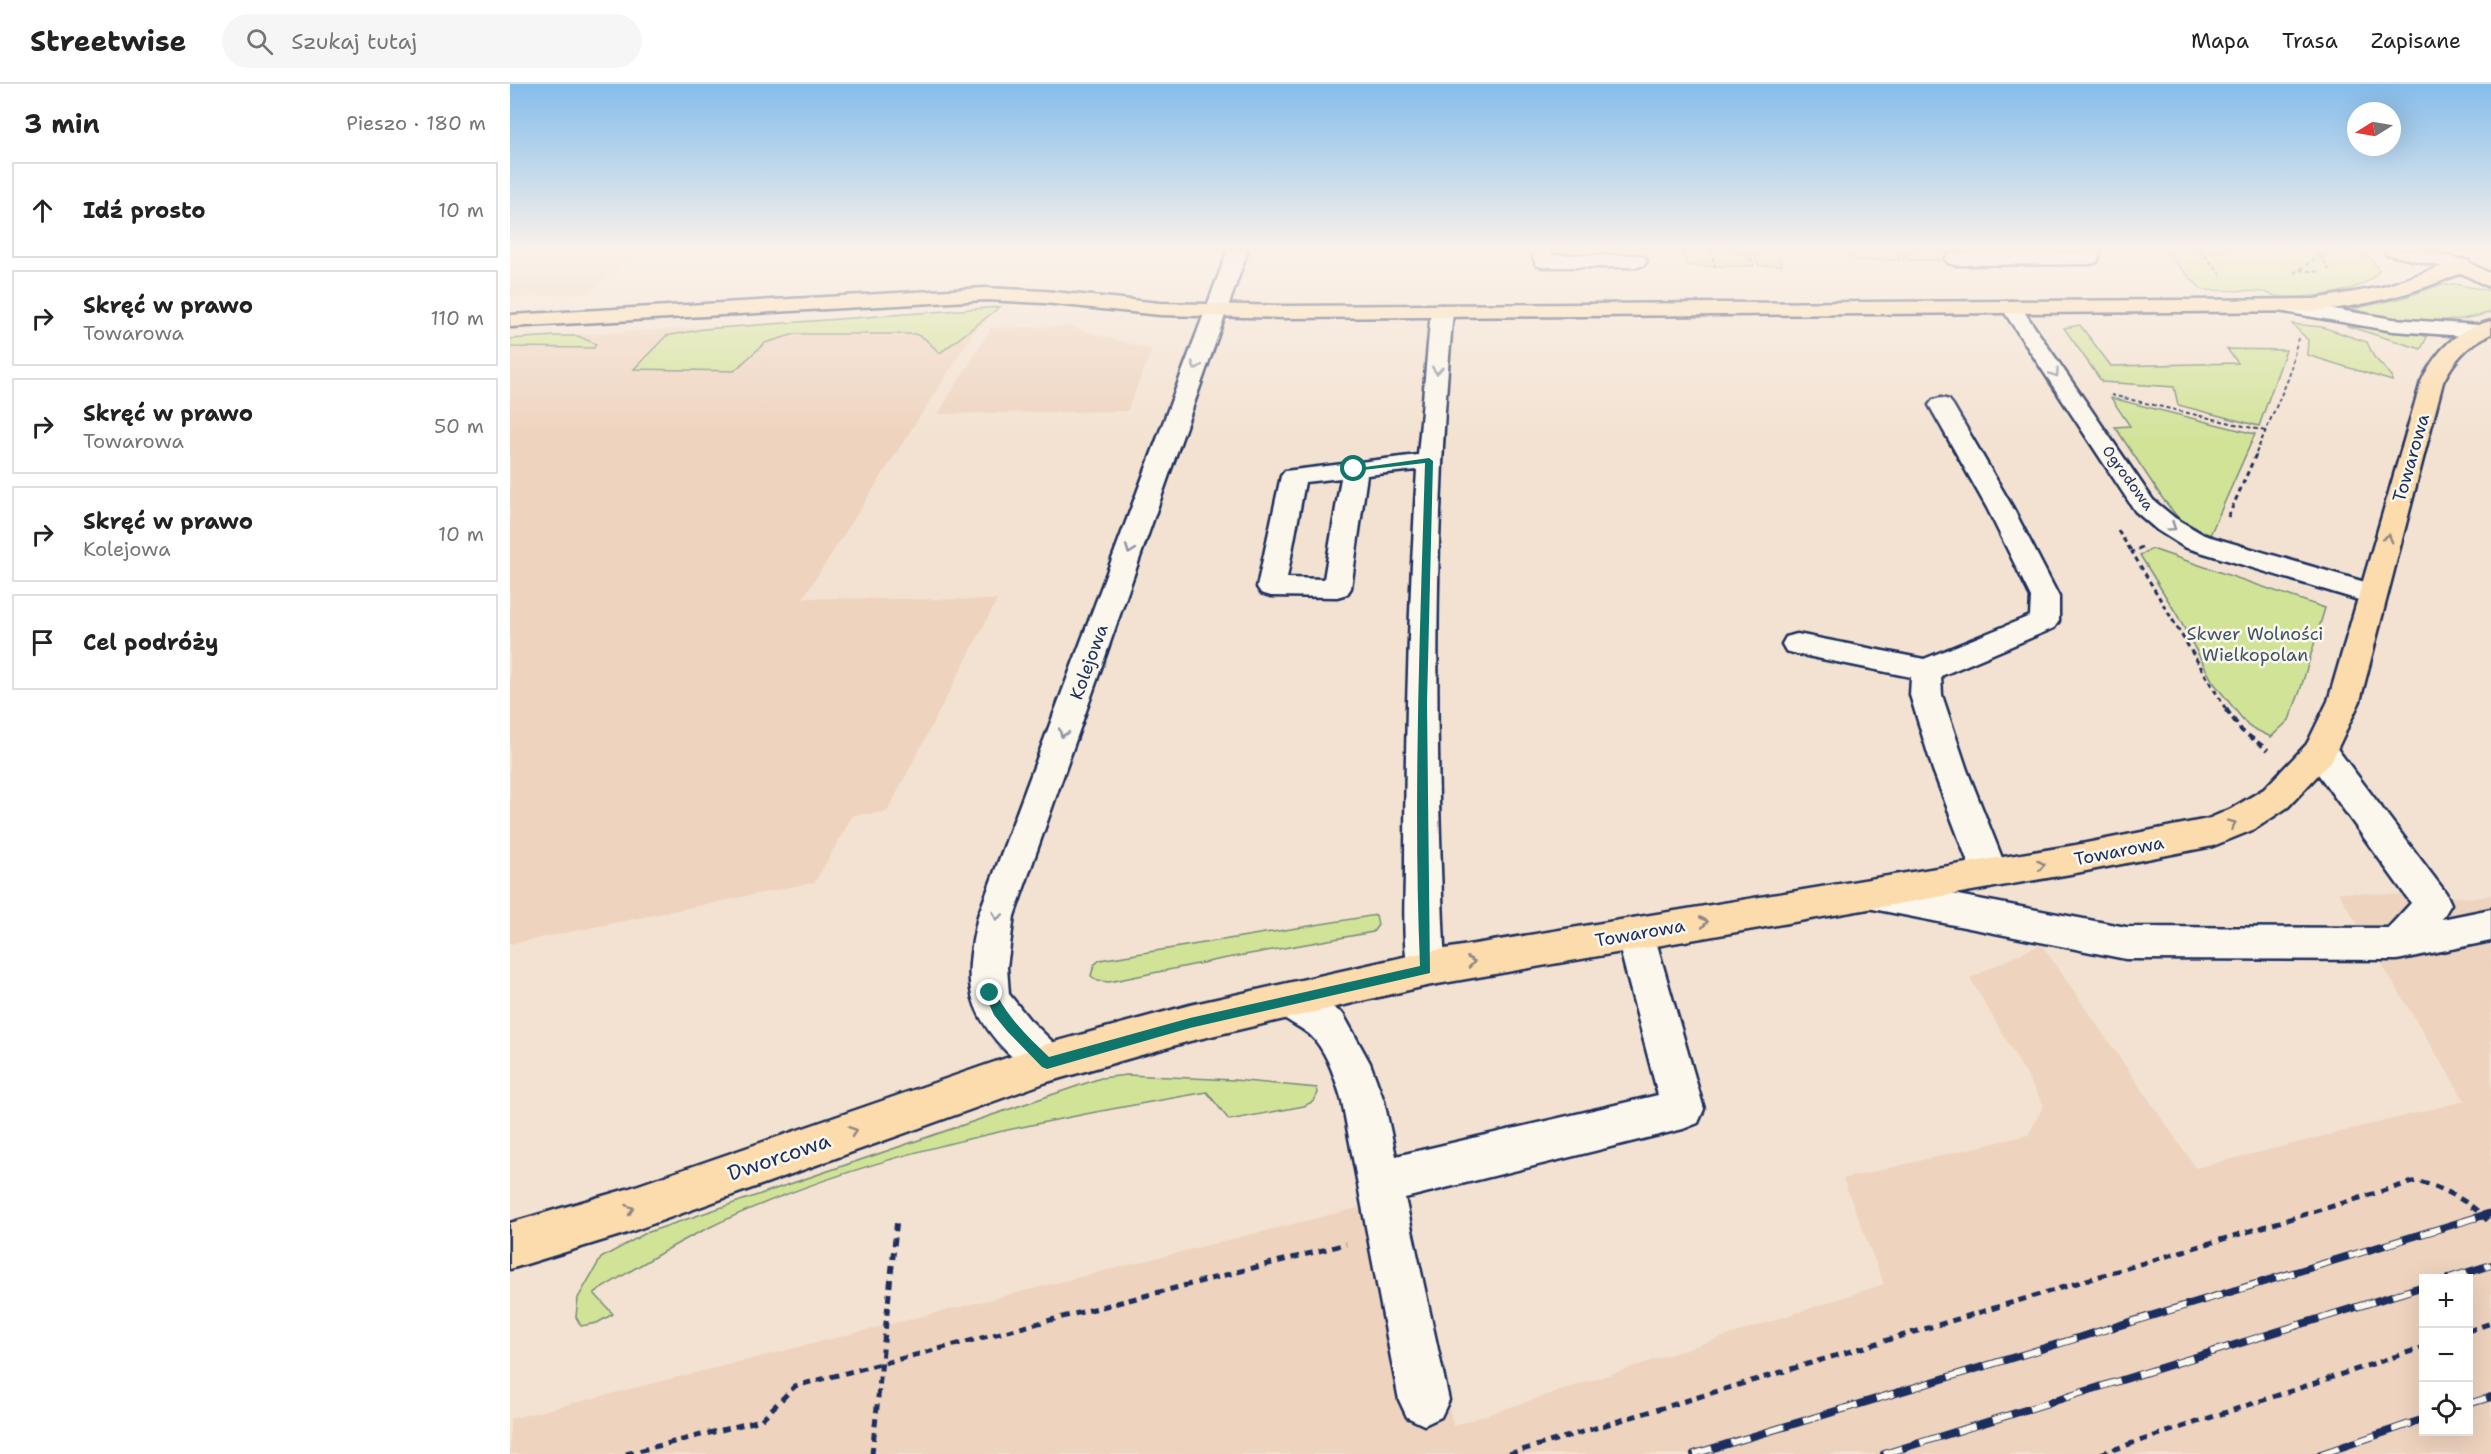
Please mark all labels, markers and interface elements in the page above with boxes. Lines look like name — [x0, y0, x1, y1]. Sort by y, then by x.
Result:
search box — [222, 14, 642, 68]
text: Streetwise — [30, 22, 186, 60]
icon: search — [243, 25, 276, 58]
text: Szukaj tutaj — [291, 27, 417, 56]
text: Mapa — [2191, 27, 2249, 55]
text: Trasa — [2282, 27, 2338, 55]
text: Zapisane — [2371, 27, 2461, 55]
north arrow — [2347, 102, 2401, 156]
text: 3 min — [24, 106, 100, 141]
text: Pieszo · 180 m — [346, 110, 486, 136]
icon: ahead — [26, 194, 59, 227]
text: Idź prosto — [83, 196, 206, 225]
text: 10 m — [438, 197, 484, 223]
text: Skręć w prawo — [83, 291, 253, 320]
icon: right — [26, 302, 59, 335]
text: 110 m — [430, 305, 484, 331]
text: Towarowa — [83, 320, 184, 346]
one-way arrow — [1191, 361, 1204, 371]
one-way arrow — [1431, 365, 1444, 374]
one-way arrow — [2048, 366, 2059, 377]
text: Skręć w prawo — [83, 399, 253, 428]
icon: right — [26, 410, 59, 443]
street label: Towarowa — [2387, 411, 2435, 505]
text: 50 m — [434, 413, 484, 439]
text: Towarowa — [83, 428, 184, 454]
street label: Ogrodowa — [2098, 442, 2159, 515]
route start — [1340, 455, 1366, 481]
text: Skręć w prawo — [83, 507, 253, 536]
icon: right — [26, 518, 59, 551]
one-way arrow — [2165, 520, 2176, 531]
text: 10 m — [438, 521, 484, 547]
one-way arrow — [2381, 533, 2393, 544]
text: Kolejowa — [83, 536, 171, 562]
one-way arrow — [1125, 544, 1137, 555]
street label: Kolejowa — [1064, 621, 1114, 703]
park label: Skwer Wolności Wielkopolan — [2187, 622, 2323, 667]
icon: arrive — [26, 626, 59, 659]
text: Cel podróży — [83, 628, 219, 657]
one-way arrow — [1057, 727, 1070, 738]
one-way arrow — [2225, 819, 2236, 831]
street label: Towarowa — [2072, 831, 2166, 871]
one-way arrow — [2037, 859, 2046, 871]
one-way arrow — [991, 911, 1004, 921]
street label: Towarowa — [1593, 913, 1687, 953]
one-way arrow — [1699, 916, 1709, 929]
one-way arrow — [1466, 957, 1475, 969]
route end — [976, 979, 1002, 1005]
one-way arrow — [848, 1125, 858, 1138]
street label: Dworcowa — [724, 1126, 834, 1188]
one-way arrow — [624, 1204, 635, 1217]
map controls — [2419, 1274, 2473, 1436]
button: + — [2419, 1274, 2473, 1328]
button: − — [2419, 1328, 2473, 1382]
button: locate — [2419, 1382, 2473, 1436]

